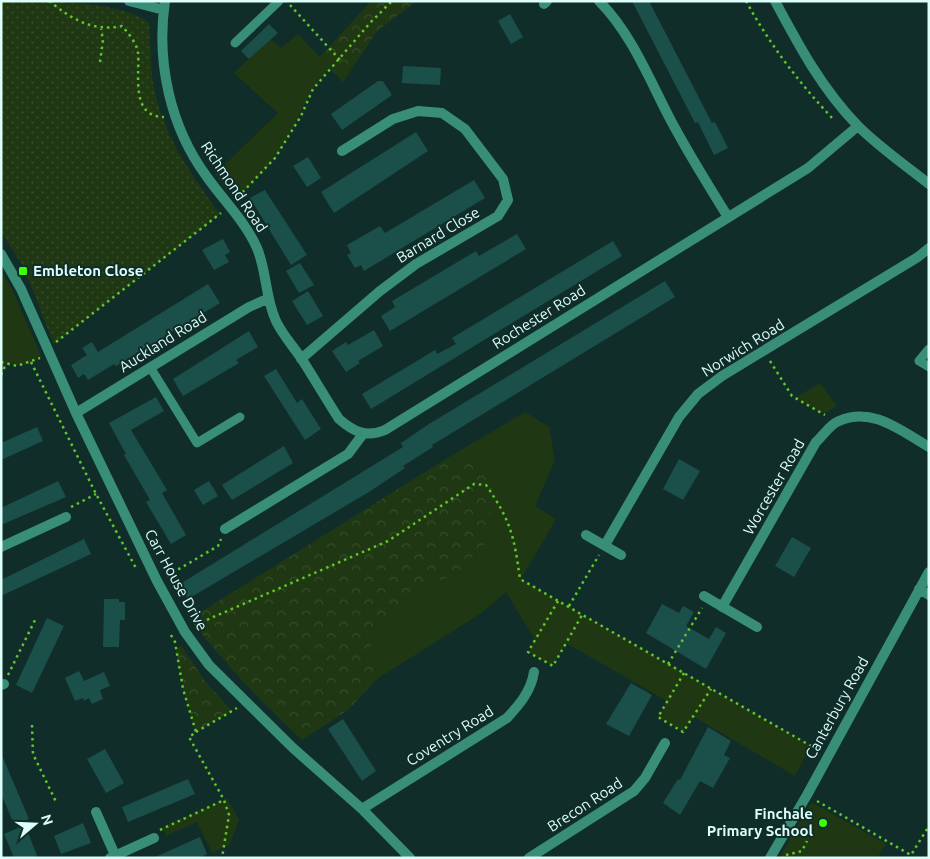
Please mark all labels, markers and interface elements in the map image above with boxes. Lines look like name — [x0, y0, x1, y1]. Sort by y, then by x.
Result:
street label: Richmond Road — [198, 138, 271, 235]
street label: Barnard Close — [393, 203, 482, 266]
place label: Embleton Close — [33, 262, 144, 279]
marker: Embleton Close — [17, 265, 29, 277]
street label: Rochester Road — [489, 281, 588, 352]
street label: Auckland Road — [116, 308, 210, 375]
street label: Norwich Road — [698, 315, 787, 380]
street label: Worcester Road — [739, 436, 808, 538]
street label: Carr House Drive — [142, 526, 211, 633]
street label: Canterbury Road — [802, 654, 872, 762]
street label: Coventry Road — [403, 702, 496, 769]
street label: Brecon Road — [544, 774, 625, 835]
north arrow — [10, 799, 60, 849]
place label: Finchale Primary School — [707, 805, 813, 839]
text: N — [38, 812, 57, 827]
marker: Finchale Primary School — [817, 817, 829, 829]

